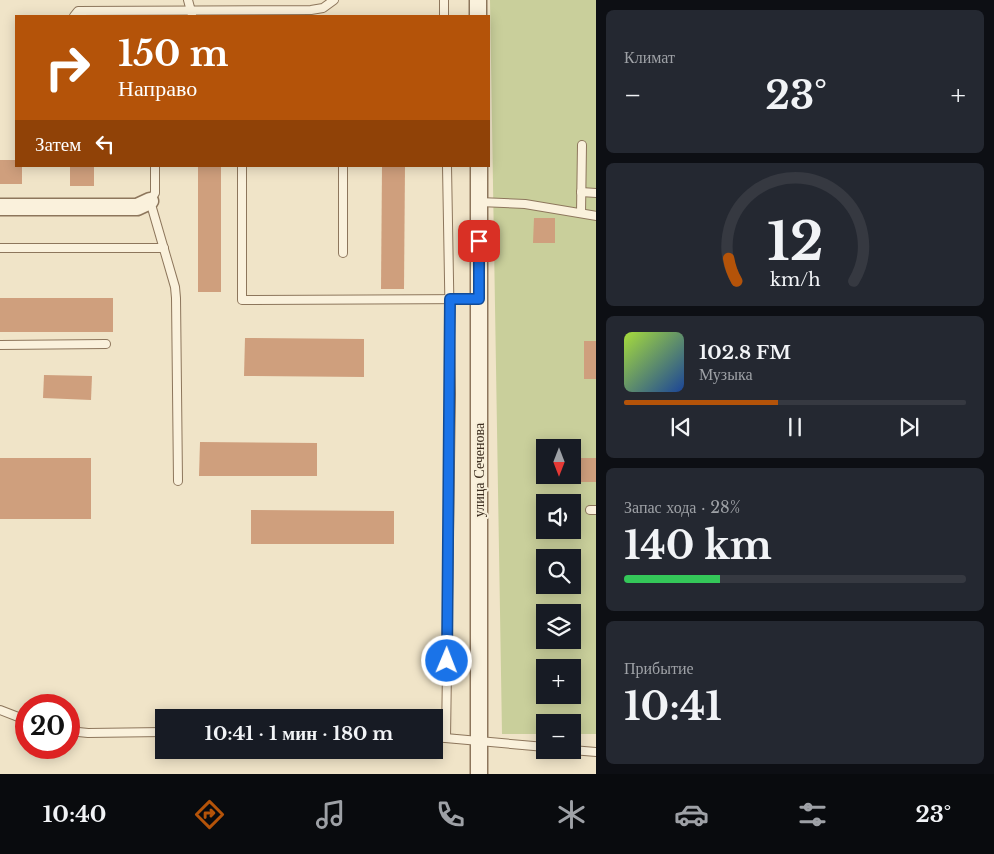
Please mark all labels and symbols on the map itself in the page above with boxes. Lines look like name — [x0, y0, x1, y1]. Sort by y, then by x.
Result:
pin — [458, 220, 500, 262]
street label: улица Сеченова — [470, 422, 488, 517]
north arrow — [536, 439, 581, 484]
position arrow — [420, 634, 472, 686]
speed limit sign: 20 — [15, 694, 80, 759]

